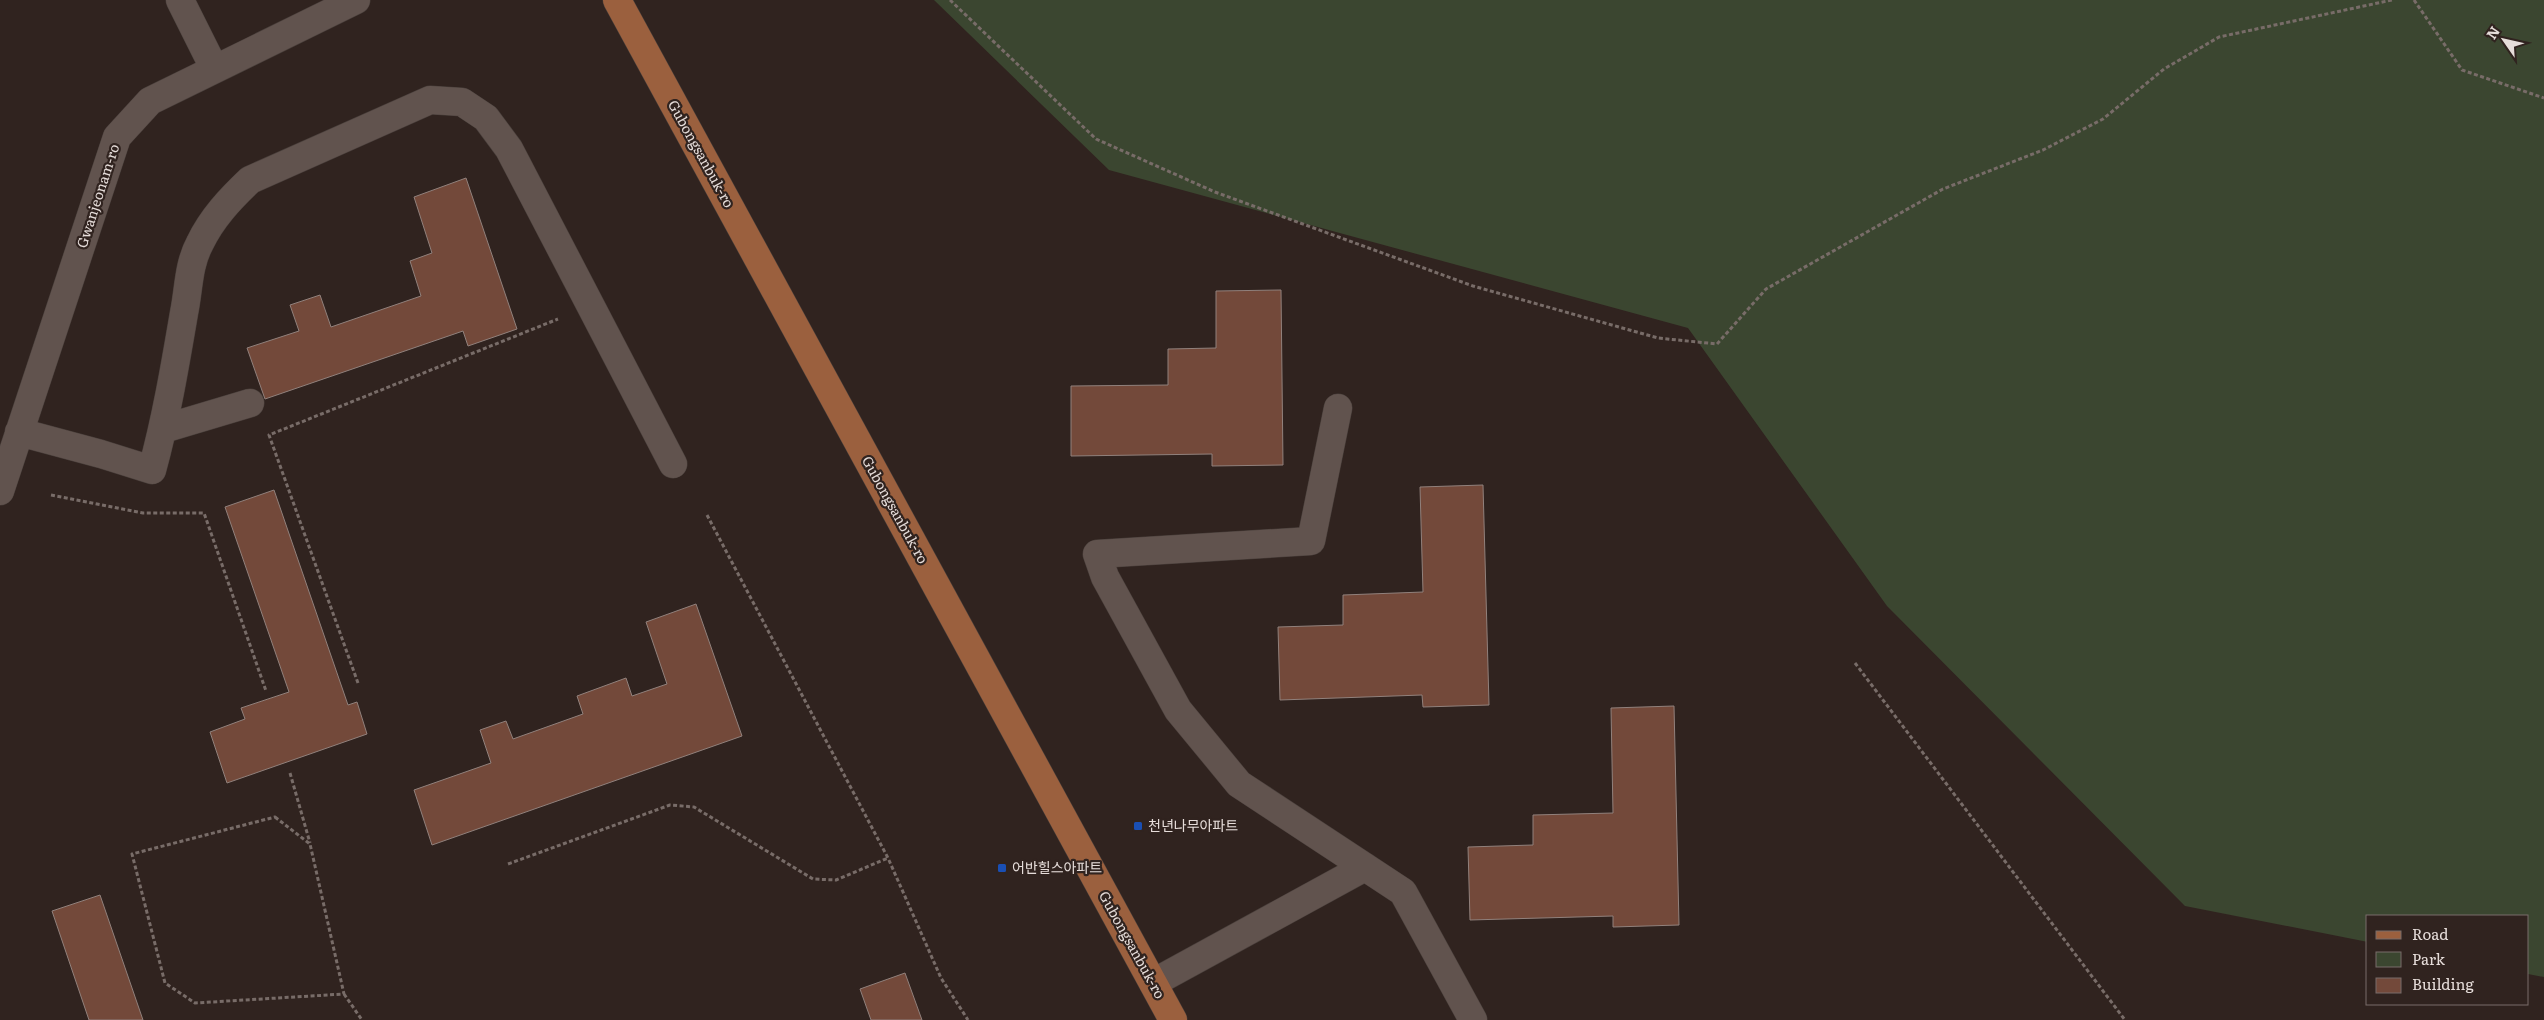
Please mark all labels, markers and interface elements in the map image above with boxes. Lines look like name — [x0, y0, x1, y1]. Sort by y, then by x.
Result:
north arrow — [2479, 15, 2529, 65]
text: N — [2481, 22, 2504, 43]
street label: Gubongsanbuk-ro — [664, 96, 740, 211]
street label: Gwanjeonam-ro — [71, 141, 123, 250]
street label: Gubongsanbuk-ro — [858, 452, 934, 567]
place label: 천년나무아파트 — [1148, 815, 1238, 835]
marker: 천년나무아파트 — [1132, 820, 1144, 832]
place label: 어반힐스아파트 — [1012, 857, 1102, 877]
marker: 어반힐스아파트 — [996, 862, 1008, 874]
street label: Gubongsanbuk-ro — [1095, 887, 1171, 1002]
legend — [2366, 915, 2529, 1005]
text: Road — [2412, 922, 2448, 945]
text: Park — [2412, 947, 2446, 970]
text: Building — [2412, 972, 2474, 995]

